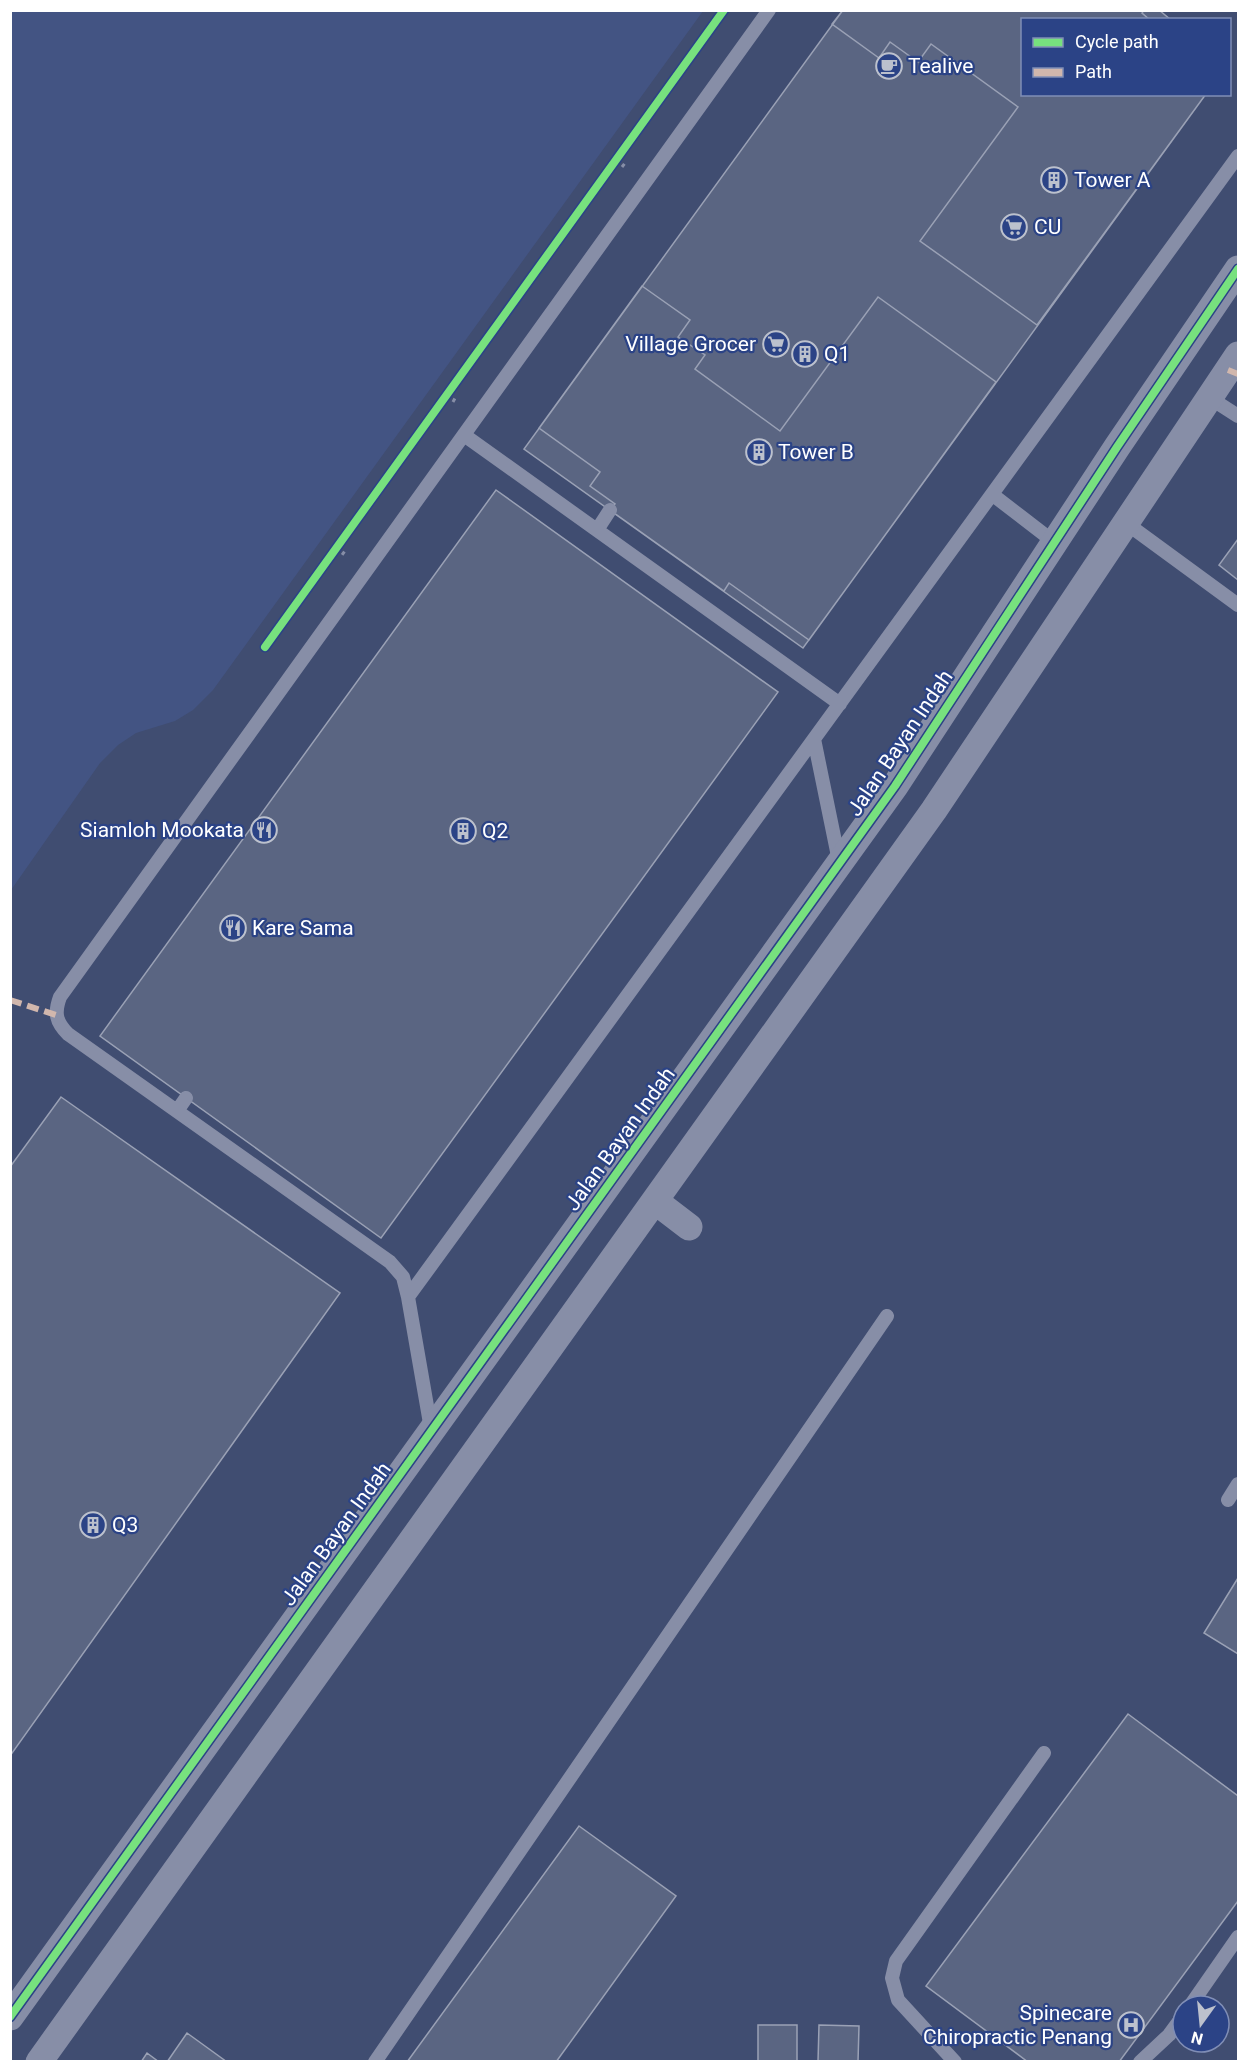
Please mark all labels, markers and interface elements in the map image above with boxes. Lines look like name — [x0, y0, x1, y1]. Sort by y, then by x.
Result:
legend — [1021, 18, 1231, 96]
text: Cycle path — [1075, 31, 1159, 52]
cafe icon: Tealive — [874, 51, 904, 81]
place label: Tealive — [908, 54, 973, 78]
text: Path — [1075, 61, 1112, 82]
building icon: Tower A — [1039, 165, 1069, 195]
place label: Tower A — [1074, 168, 1151, 192]
supermarket icon: CU — [999, 212, 1029, 242]
place label: CU — [1034, 215, 1061, 239]
supermarket icon: Village Grocer — [761, 329, 791, 359]
place label: Village Grocer — [625, 332, 756, 356]
building icon: Q1 — [790, 339, 820, 369]
place label: Q1 — [824, 342, 850, 366]
building icon: Tower B — [744, 437, 774, 467]
place label: Tower B — [778, 440, 854, 464]
street label: Jalan Bayan Indah — [842, 665, 958, 821]
restaurant icon: Siamloh Mookata — [249, 815, 279, 845]
building icon: Q2 — [448, 816, 478, 846]
place label: Siamloh Mookata — [80, 818, 244, 842]
place label: Q2 — [482, 819, 508, 843]
restaurant icon: Kare Sama — [218, 913, 248, 943]
place label: Kare Sama — [252, 916, 354, 940]
street label: Jalan Bayan Indah — [560, 1063, 680, 1215]
street label: Jalan Bayan Indah — [276, 1458, 396, 1610]
building icon: Q3 — [78, 1510, 108, 1540]
place label: Q3 — [112, 1513, 138, 1537]
north arrow — [1171, 1994, 1231, 2054]
place label: Spinecare Chiropractic Penang — [923, 2001, 1112, 2049]
hospital icon: Spinecare Chiropractic Penang — [1116, 2010, 1146, 2040]
text: N — [1189, 2027, 1205, 2049]

